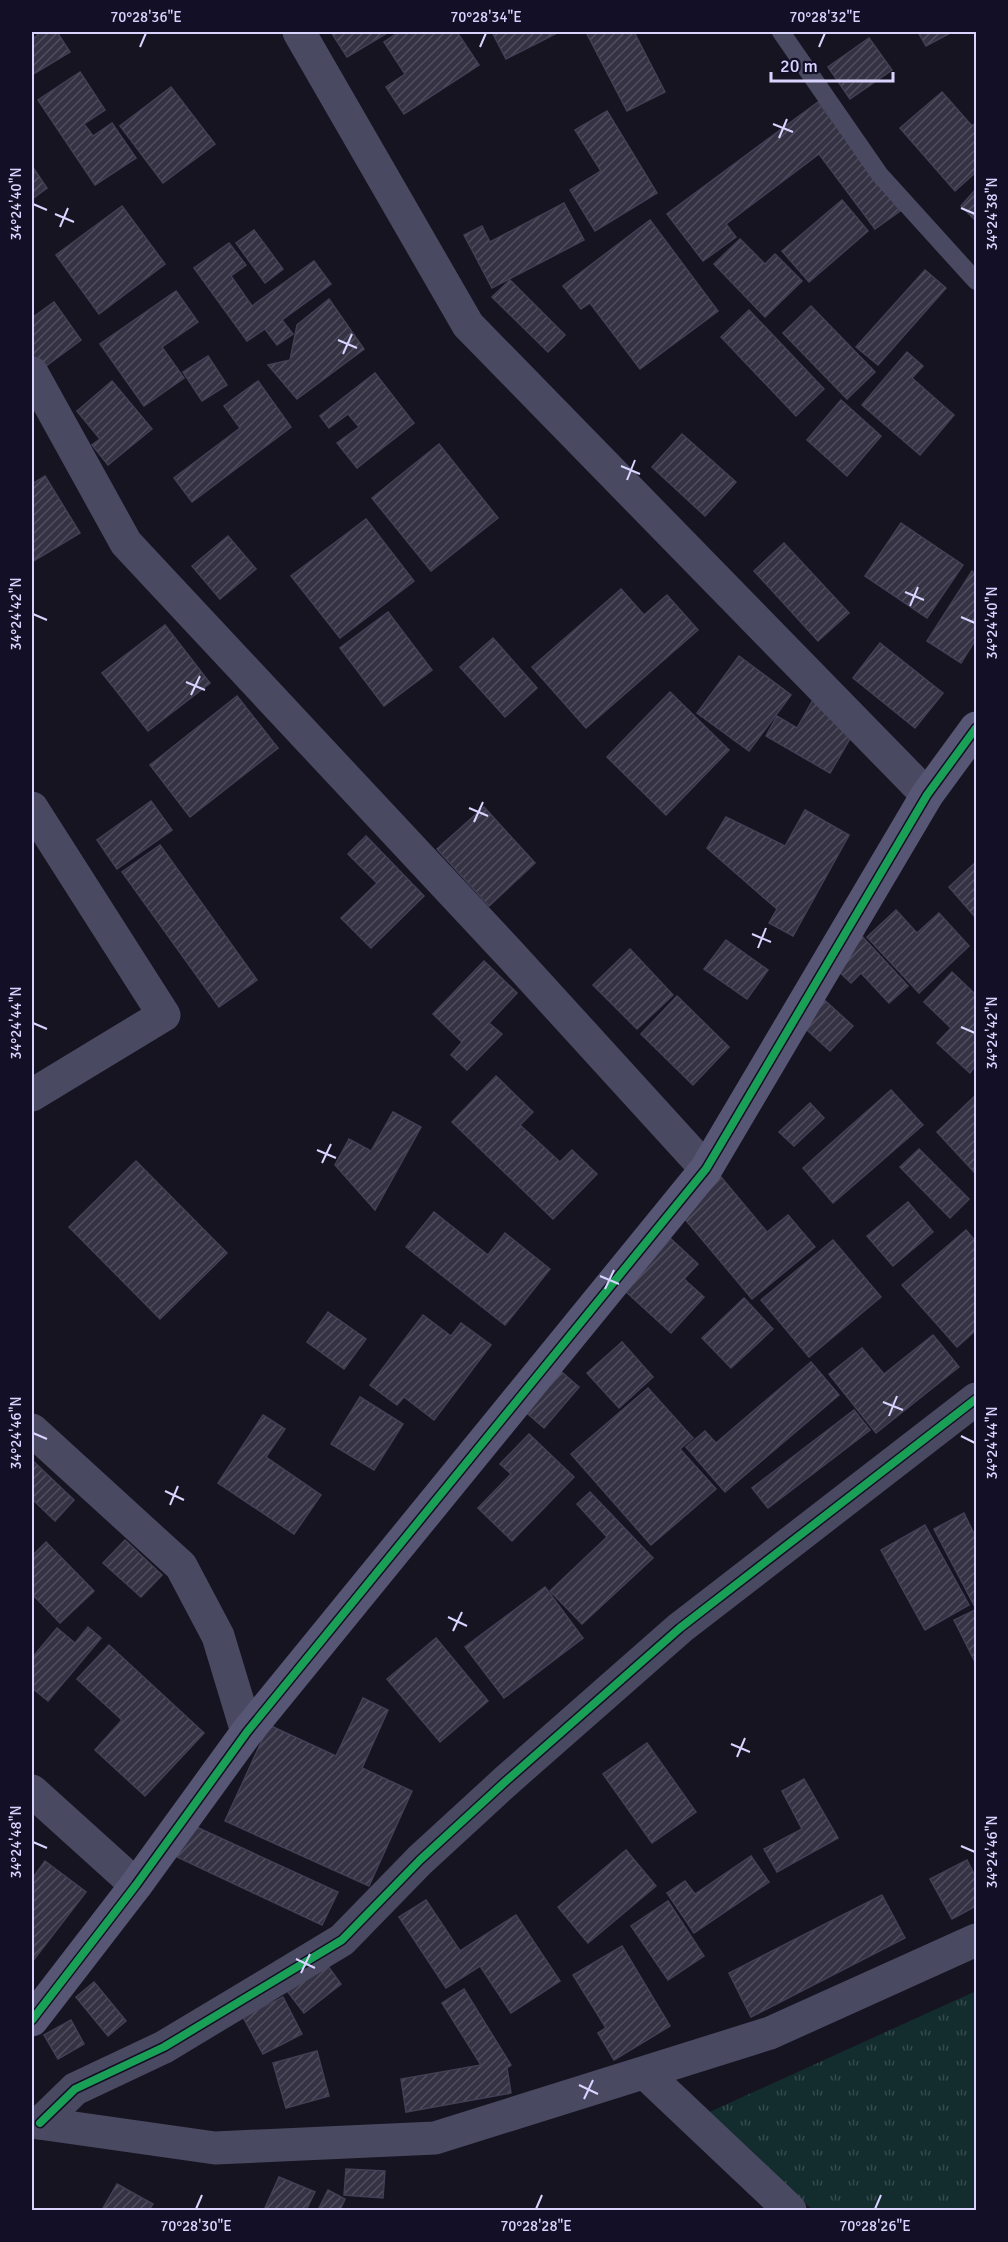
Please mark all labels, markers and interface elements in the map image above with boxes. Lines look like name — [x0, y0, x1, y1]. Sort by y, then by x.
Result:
text: 70°28'36"E — [110, 8, 182, 26]
text: 70°28'34"E — [450, 8, 522, 26]
text: 70°28'32"E — [789, 8, 861, 26]
scale bar — [771, 45, 892, 83]
text: 20 m — [780, 55, 818, 77]
text: 34°24'40"N — [7, 167, 25, 241]
text: 34°24'38"N — [983, 177, 1001, 251]
text: 34°24'42"N — [7, 577, 25, 651]
text: 34°24'40"N — [983, 586, 1001, 660]
text: 34°24'44"N — [7, 986, 25, 1060]
text: 34°24'42"N — [983, 996, 1001, 1070]
text: 34°24'46"N — [7, 1396, 25, 1470]
text: 34°24'44"N — [983, 1406, 1001, 1480]
text: 34°24'48"N — [7, 1805, 25, 1879]
text: 34°24'46"N — [983, 1815, 1001, 1889]
text: 70°28'30"E — [160, 2217, 232, 2235]
text: 70°28'28"E — [500, 2217, 572, 2235]
text: 70°28'26"E — [839, 2217, 911, 2235]

